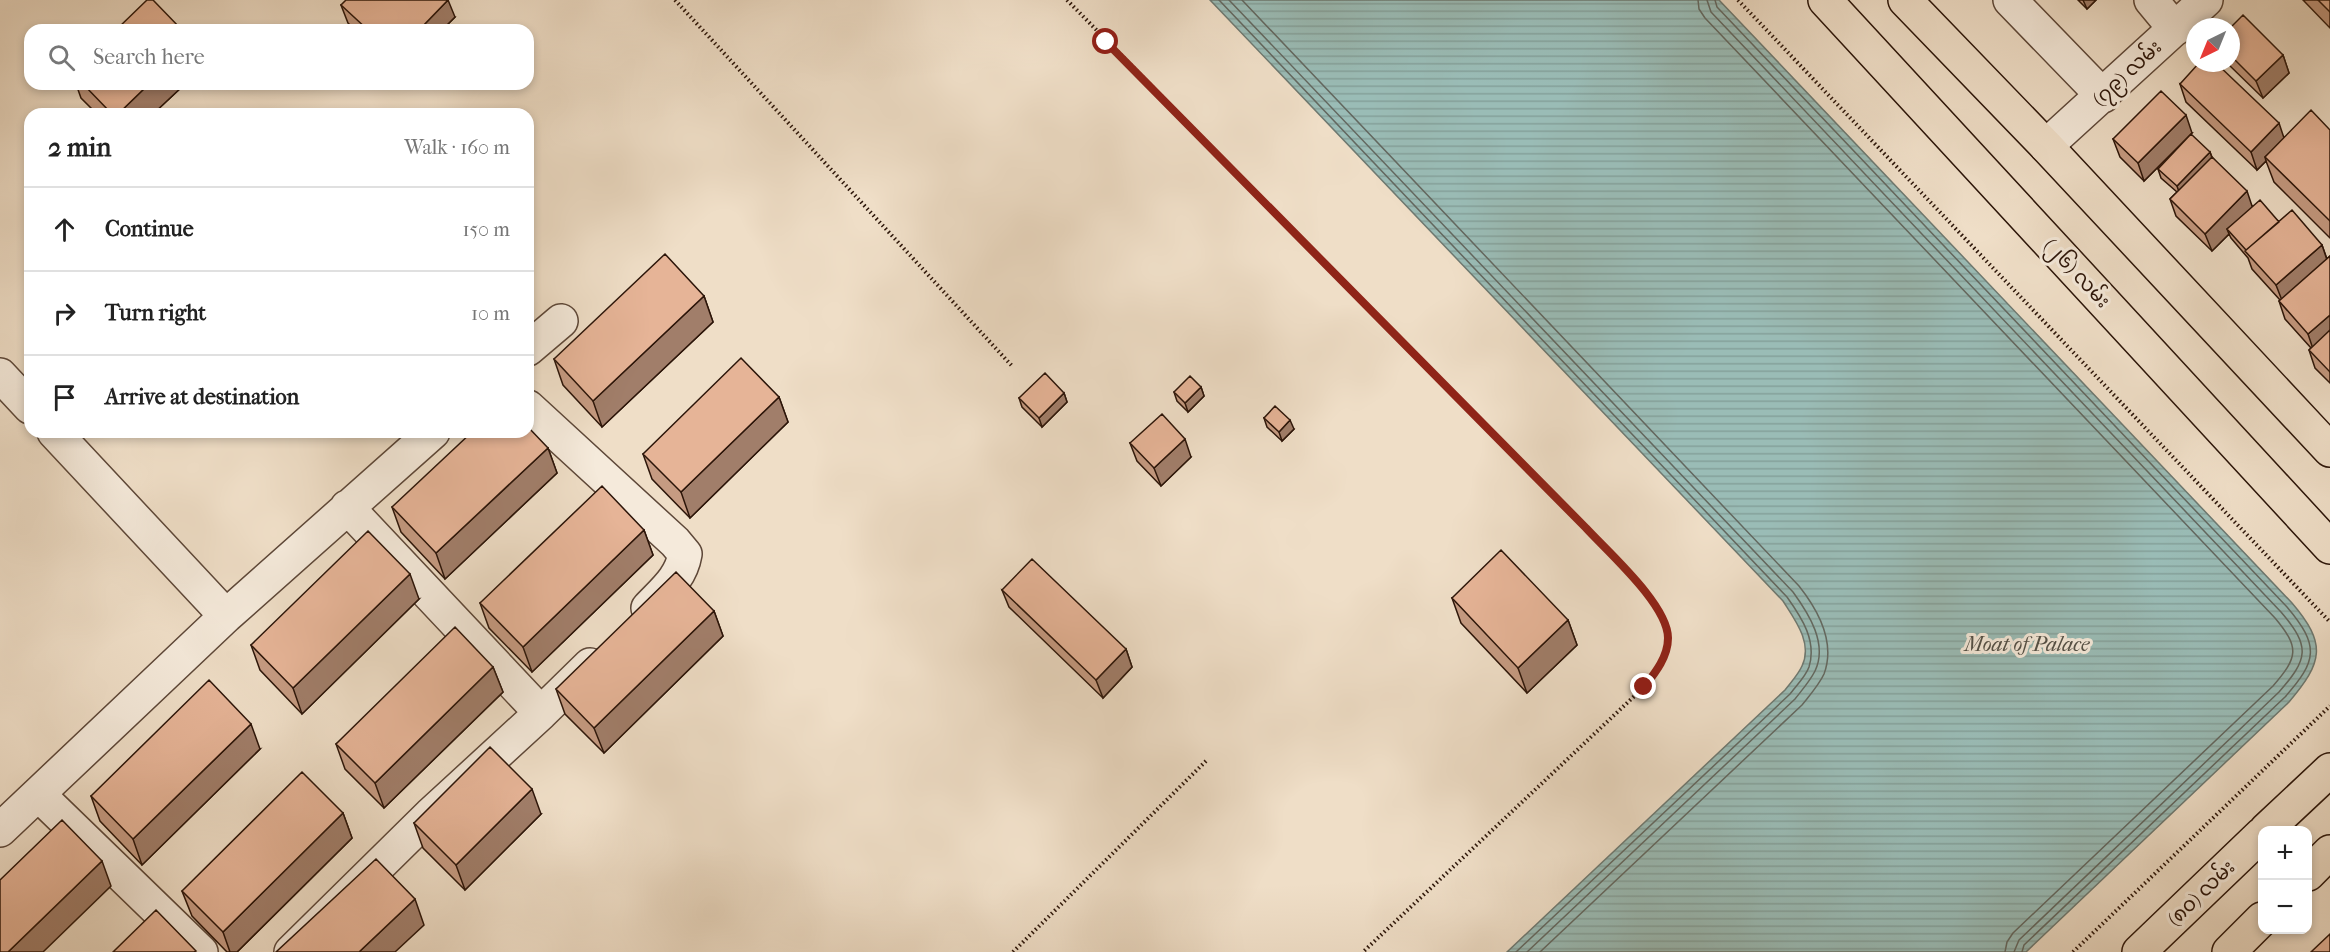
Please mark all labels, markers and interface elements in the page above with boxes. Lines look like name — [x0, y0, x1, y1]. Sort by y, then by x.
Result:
north arrow — [2186, 18, 2240, 72]
search box — [24, 24, 534, 90]
route start — [1092, 28, 1118, 54]
street label: (၇၉) လမ်း — [2086, 33, 2169, 114]
icon: search — [45, 41, 78, 74]
text: Search here — [93, 44, 205, 70]
text: 2 min — [48, 132, 111, 163]
text: Walk · 160 m — [404, 136, 510, 159]
icon: ahead — [48, 213, 81, 246]
text: Continue — [105, 216, 194, 242]
text: 150 m — [462, 218, 510, 241]
street label: (၂၆) လမ်း — [2036, 232, 2117, 315]
icon: right — [48, 297, 81, 330]
text: Turn right — [105, 300, 206, 326]
text: 10 m — [471, 302, 510, 325]
icon: arrive — [48, 381, 81, 414]
text: Arrive at destination — [105, 384, 299, 410]
water label: Moat of Palace — [1962, 632, 2090, 656]
route end — [1630, 673, 1656, 699]
map controls — [2258, 826, 2312, 934]
button: + — [2258, 826, 2312, 880]
street label: (၈၀) လမ်း — [2161, 853, 2239, 931]
button: − — [2258, 880, 2312, 934]

